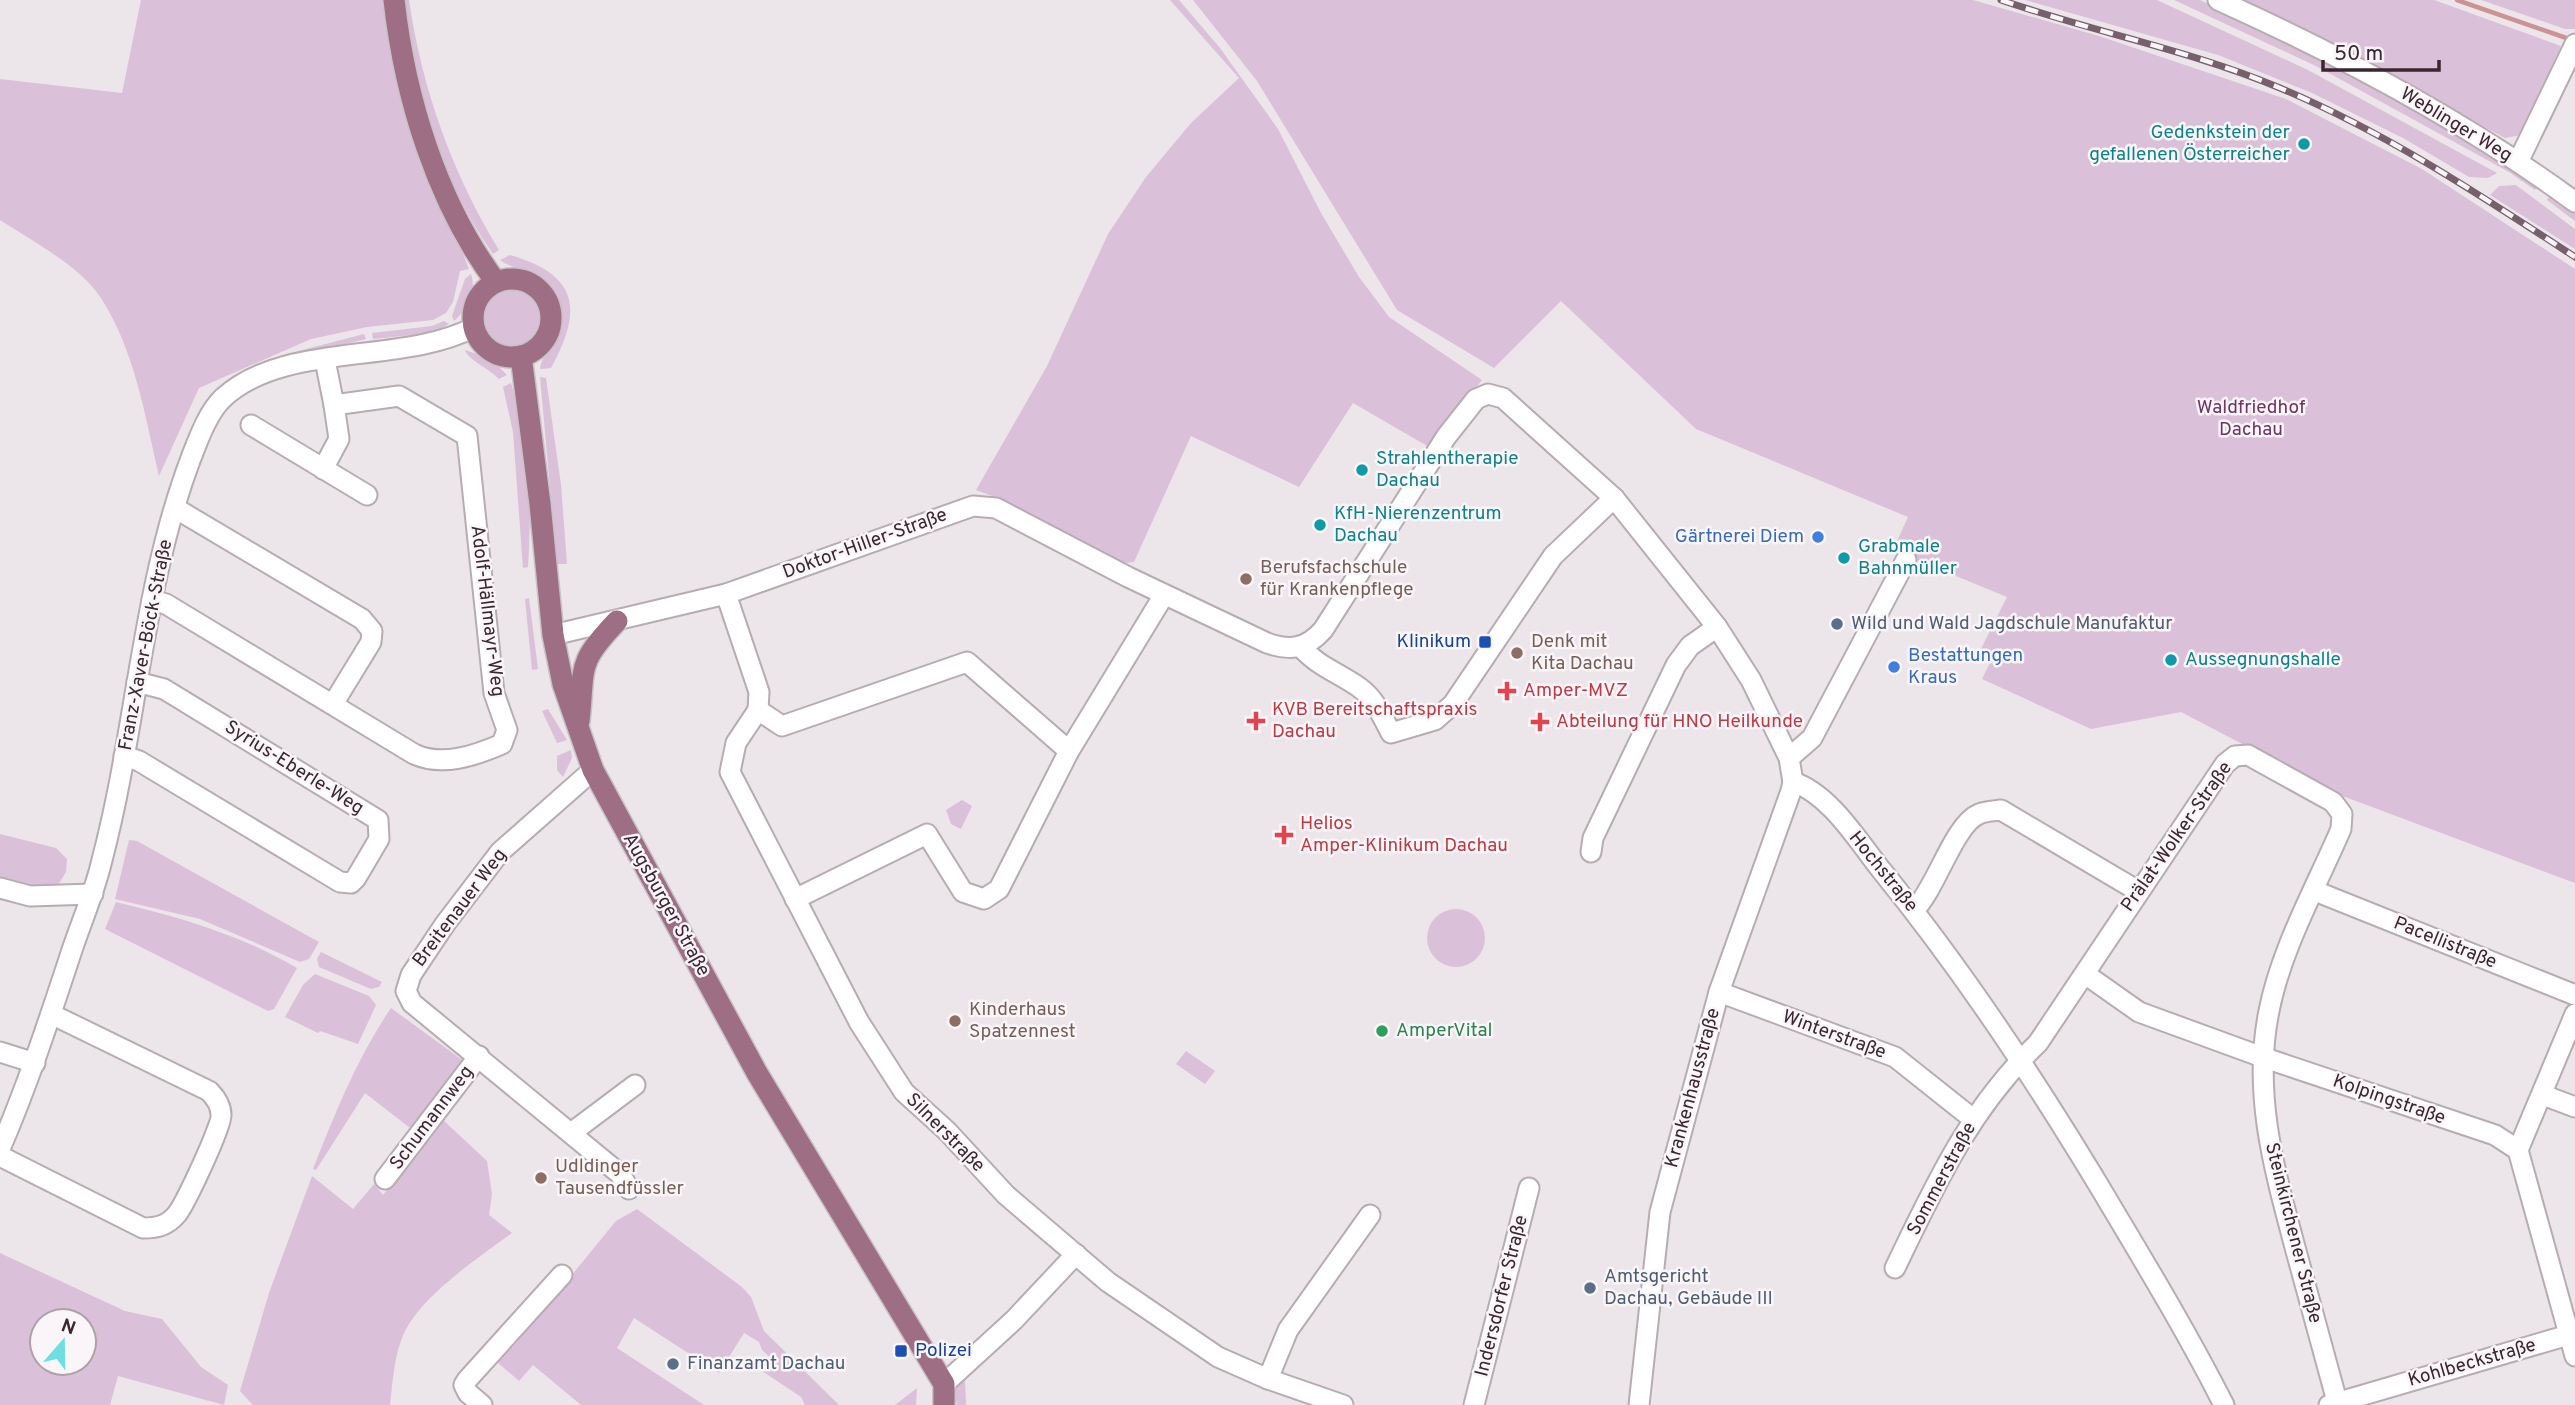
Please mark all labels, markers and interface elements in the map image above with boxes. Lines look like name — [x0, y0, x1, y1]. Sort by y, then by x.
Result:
scale bar — [2323, 28, 2438, 72]
text: 50 m — [2334, 41, 2383, 68]
street label: Weblinger Weg — [2396, 82, 2516, 168]
place label: Gedenkstein der gefallenen Österreicher — [2089, 121, 2291, 167]
marker: Gedenkstein der gefallenen Österreicher — [2296, 136, 2312, 152]
park label: Waldfriedhof Dachau — [2197, 396, 2306, 442]
place label: Strahlentherapie Dachau — [1376, 447, 1518, 493]
marker: Strahlentherapie Dachau — [1354, 462, 1370, 478]
place label: KfH-Nierenzentrum Dachau — [1334, 502, 1502, 548]
street label: Doktor-Hiller-Straße — [779, 503, 951, 585]
marker: KfH-Nierenzentrum Dachau — [1312, 517, 1328, 533]
street label: Adolf-Hällmayr-Weg — [465, 524, 509, 698]
place label: Gärtnerei Diem — [1675, 525, 1804, 549]
marker: Gärtnerei Diem — [1810, 529, 1826, 545]
place label: Grabmale Bahnmüller — [1858, 535, 1958, 581]
street label: Franz-Xaver-Böck-Straße — [114, 537, 178, 753]
marker: Grabmale Bahnmüller — [1836, 550, 1852, 566]
place label: Berufsfachschule für Krankenpflege — [1260, 556, 1414, 602]
marker: Berufsfachschule für Krankenpflege — [1238, 571, 1254, 587]
place label: Wild und Wald Jagdschule Manufaktur — [1851, 612, 2173, 636]
marker: Wild und Wald Jagdschule Manufaktur — [1829, 616, 1845, 632]
place label: Klinikum — [1396, 630, 1471, 654]
place label: Denk mit Kita Dachau — [1531, 630, 1634, 676]
marker: Klinikum — [1477, 634, 1493, 650]
place label: Bestattungen Kraus — [1908, 644, 2023, 690]
marker: Denk mit Kita Dachau — [1509, 645, 1525, 661]
place label: Aussegnungshalle — [2185, 648, 2341, 672]
marker: Aussegnungshalle — [2163, 652, 2179, 668]
marker: Bestattungen Kraus — [1886, 659, 1902, 675]
place label: Amper-MVZ — [1523, 679, 1628, 703]
marker: Amper-MVZ — [1497, 681, 1517, 701]
place label: KVB Bereitschaftspraxis Dachau — [1272, 698, 1477, 744]
place label: Abteilung für HNO Heilkunde — [1556, 710, 1803, 734]
marker: KVB Bereitschaftspraxis Dachau — [1246, 711, 1266, 731]
marker: Abteilung für HNO Heilkunde — [1530, 712, 1550, 732]
street label: Syrius-Eberle-Weg — [220, 715, 368, 821]
street label: Prälat-Wolker-Straße — [2116, 757, 2238, 917]
place label: Helios Amper-Klinikum Dachau — [1300, 812, 1508, 858]
marker: Helios Amper-Klinikum Dachau — [1274, 825, 1294, 845]
street label: Hochstraße — [1843, 827, 1923, 917]
street label: Augsburger Straße — [617, 829, 715, 981]
street label: Breitenauer Weg — [408, 844, 512, 972]
street label: Pacellistraße — [2390, 911, 2500, 975]
place label: Kinderhaus Spatzennest — [969, 998, 1076, 1044]
street label: Winterstraße — [1779, 1005, 1889, 1065]
street label: Krankenhausstraße — [1660, 1006, 1726, 1170]
marker: Kinderhaus Spatzennest — [947, 1013, 963, 1029]
place label: AmperVital — [1396, 1019, 1492, 1043]
marker: AmperVital — [1374, 1023, 1390, 1039]
street label: Schumannweg — [385, 1061, 479, 1175]
street label: Kolpingstraße — [2329, 1069, 2449, 1131]
street label: Silnerstraße — [900, 1088, 990, 1178]
street label: Sommerstraße — [1902, 1118, 1982, 1240]
street label: Steinkirchener Straße — [2259, 1140, 2327, 1326]
place label: Udldinger Tausendfüssler — [555, 1155, 685, 1201]
marker: Udldinger Tausendfüssler — [533, 1170, 549, 1186]
street label: Indersdorfer Straße — [1470, 1213, 1534, 1379]
place label: Amtsgericht Dachau, Gebäude III — [1604, 1265, 1773, 1311]
marker: Amtsgericht Dachau, Gebäude III — [1582, 1280, 1598, 1296]
north arrow — [28, 1307, 98, 1377]
text: N — [58, 1314, 79, 1342]
street label: Kohlbeckstraße — [2405, 1333, 2539, 1393]
place label: Polizei — [915, 1339, 972, 1363]
marker: Polizei — [893, 1343, 909, 1359]
place label: Finanzamt Dachau — [687, 1352, 845, 1376]
marker: Finanzamt Dachau — [665, 1356, 681, 1372]

